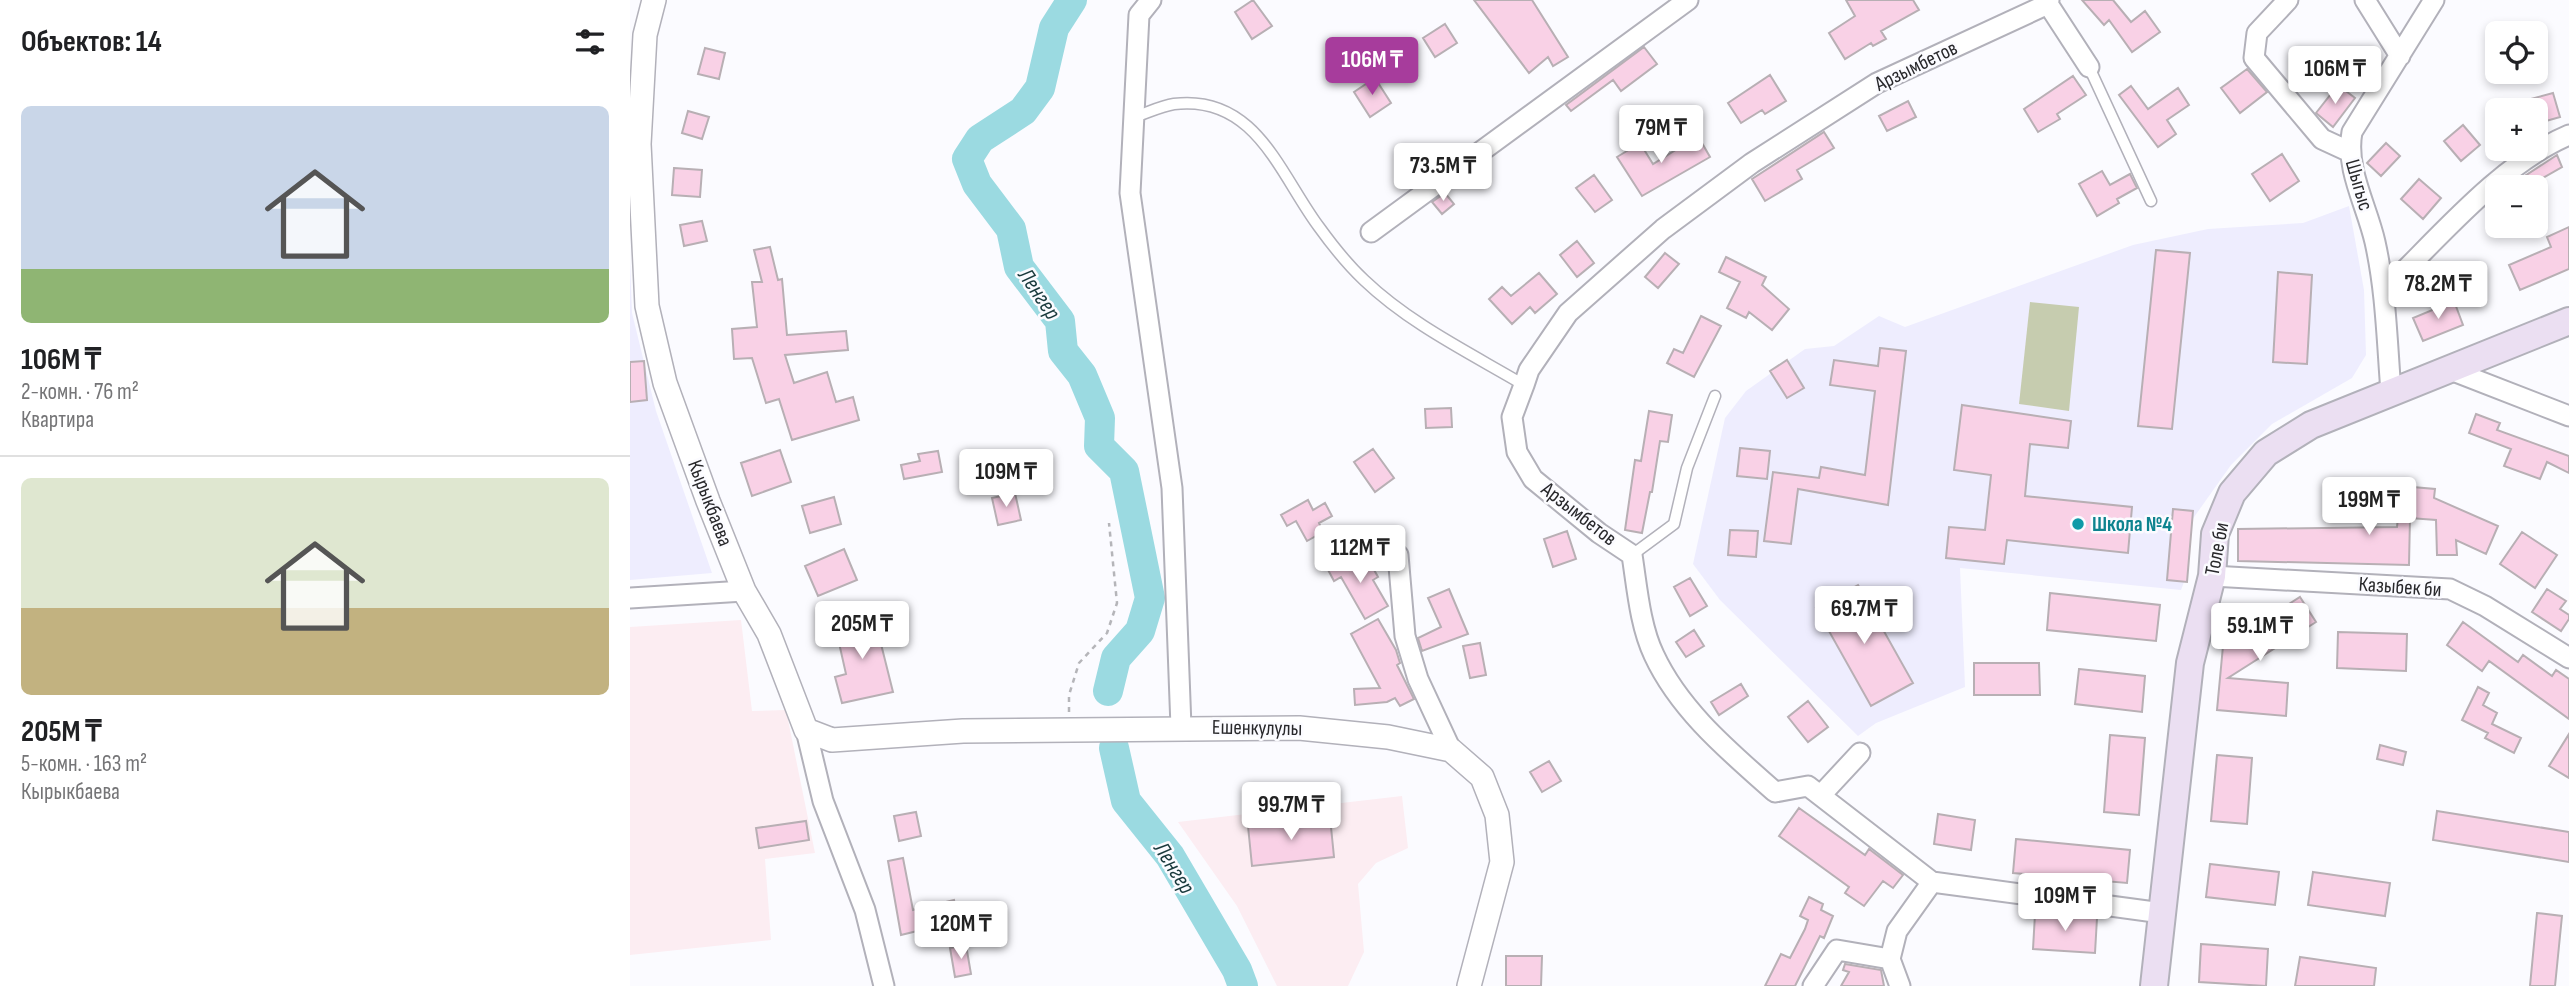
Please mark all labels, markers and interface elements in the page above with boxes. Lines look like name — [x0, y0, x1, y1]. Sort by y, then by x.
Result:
map controls — [2485, 21, 2548, 238]
button: locate — [2485, 21, 2548, 84]
icon: filters — [571, 23, 609, 61]
text: Объектов: 14 — [21, 24, 162, 60]
street label: Арзымбетов — [1870, 35, 1961, 97]
pin: 106M ₸ — [1315, 38, 1429, 97]
text: 106M ₸ — [1341, 46, 1403, 74]
pin: 106M ₸ — [2278, 46, 2392, 106]
text: 106M ₸ — [2304, 55, 2366, 83]
button: + — [2485, 98, 2548, 161]
pin: 79M ₸ — [1612, 106, 1710, 165]
text: 79M ₸ — [1635, 114, 1687, 142]
pin: 73.5M ₸ — [1378, 144, 1508, 203]
icon: home — [252, 151, 378, 277]
text: 73.5M ₸ — [1410, 152, 1476, 180]
street label: Шыгыс — [2340, 156, 2378, 214]
button: − — [2485, 175, 2548, 238]
water label: Ленгер — [1011, 262, 1067, 326]
pin: 78.2M ₸ — [2373, 262, 2503, 321]
text: 78.2M ₸ — [2404, 270, 2472, 298]
text: 106M ₸ — [21, 342, 101, 378]
text: 2-комн. · 76 m² — [21, 378, 139, 406]
text: Квартира — [21, 406, 94, 434]
pin: 109M ₸ — [949, 449, 1063, 509]
street label: Кырыкбаева — [682, 456, 738, 550]
text: 109M ₸ — [975, 458, 1037, 486]
street label: Арзымбетов — [1536, 476, 1622, 551]
pin: 199M ₸ — [2312, 477, 2426, 537]
text: 199M ₸ — [2338, 486, 2400, 514]
place label: Школа №4 — [2092, 512, 2172, 537]
marker: Школа №4 — [2070, 516, 2086, 532]
street label: Толе би — [2200, 520, 2234, 578]
icon: home — [252, 523, 378, 649]
pin: 112M ₸ — [1303, 526, 1417, 585]
text: 112M ₸ — [1330, 534, 1390, 562]
street label: Казыбек би — [2358, 572, 2442, 602]
pin: 69.7M ₸ — [1799, 586, 1929, 646]
text: 69.7M ₸ — [1831, 595, 1897, 623]
pin: 205M ₸ — [805, 602, 919, 661]
pin: 59.1M ₸ — [2195, 604, 2325, 663]
text: 205M ₸ — [831, 610, 893, 638]
text: 59.1M ₸ — [2227, 612, 2293, 640]
text: 205M ₸ — [21, 714, 102, 750]
street label: Ешенкулулы — [1212, 715, 1302, 741]
text: 5-комн. · 163 m² — [21, 750, 147, 778]
text: Кырыкбаева — [21, 778, 120, 806]
pin: 99.7M ₸ — [1226, 782, 1356, 842]
text: 99.7M ₸ — [1258, 791, 1324, 819]
water label: Ленгер — [1147, 836, 1201, 900]
pin: 109M ₸ — [2008, 874, 2122, 933]
text: 109M ₸ — [2034, 882, 2096, 910]
pin: 120M ₸ — [904, 902, 1018, 961]
text: 120M ₸ — [931, 910, 991, 938]

